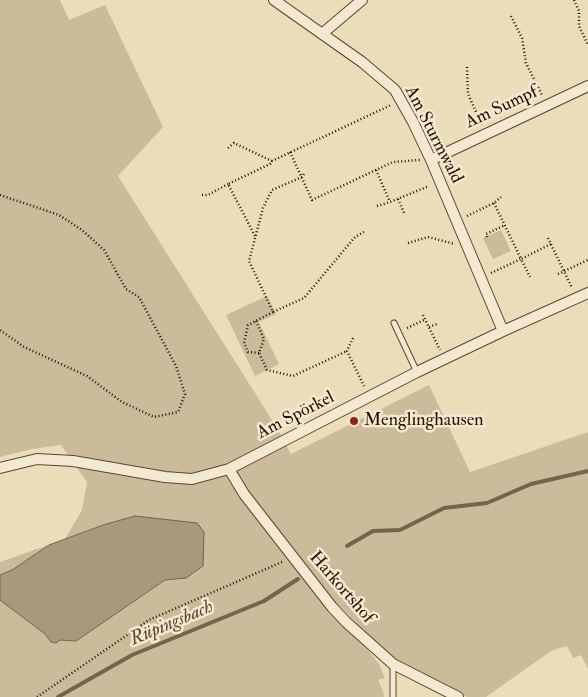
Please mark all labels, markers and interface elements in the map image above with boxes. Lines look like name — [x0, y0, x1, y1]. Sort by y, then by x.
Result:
street label: Am Sumpf — [462, 82, 542, 134]
street label: Am Sturmwald — [399, 83, 467, 187]
street label: Am Spörkel — [254, 387, 338, 445]
place label: Menglinghausen — [364, 410, 483, 432]
marker: Menglinghausen — [348, 415, 360, 427]
street label: Harkortshof — [304, 548, 378, 628]
water label: Rüpingsbach — [127, 596, 217, 652]

